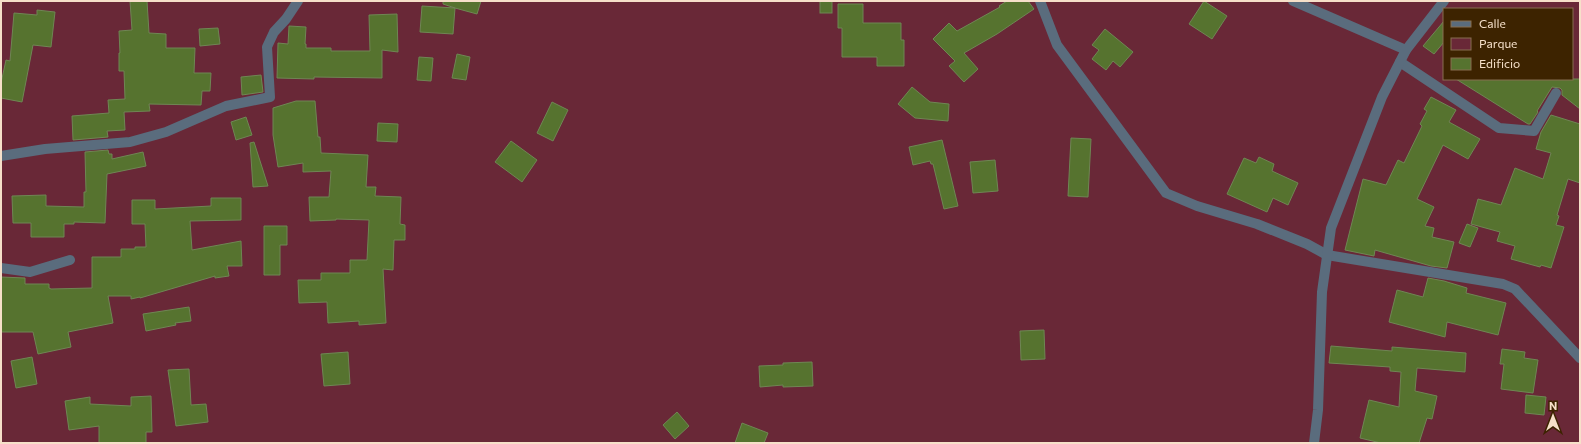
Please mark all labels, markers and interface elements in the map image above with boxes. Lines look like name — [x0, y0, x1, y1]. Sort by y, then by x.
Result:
legend — [1443, 8, 1573, 80]
text: Calle — [1479, 16, 1506, 30]
text: Parque — [1479, 36, 1517, 50]
text: Edificio — [1479, 56, 1520, 70]
north arrow — [1533, 396, 1573, 436]
text: N — [1549, 399, 1557, 412]

